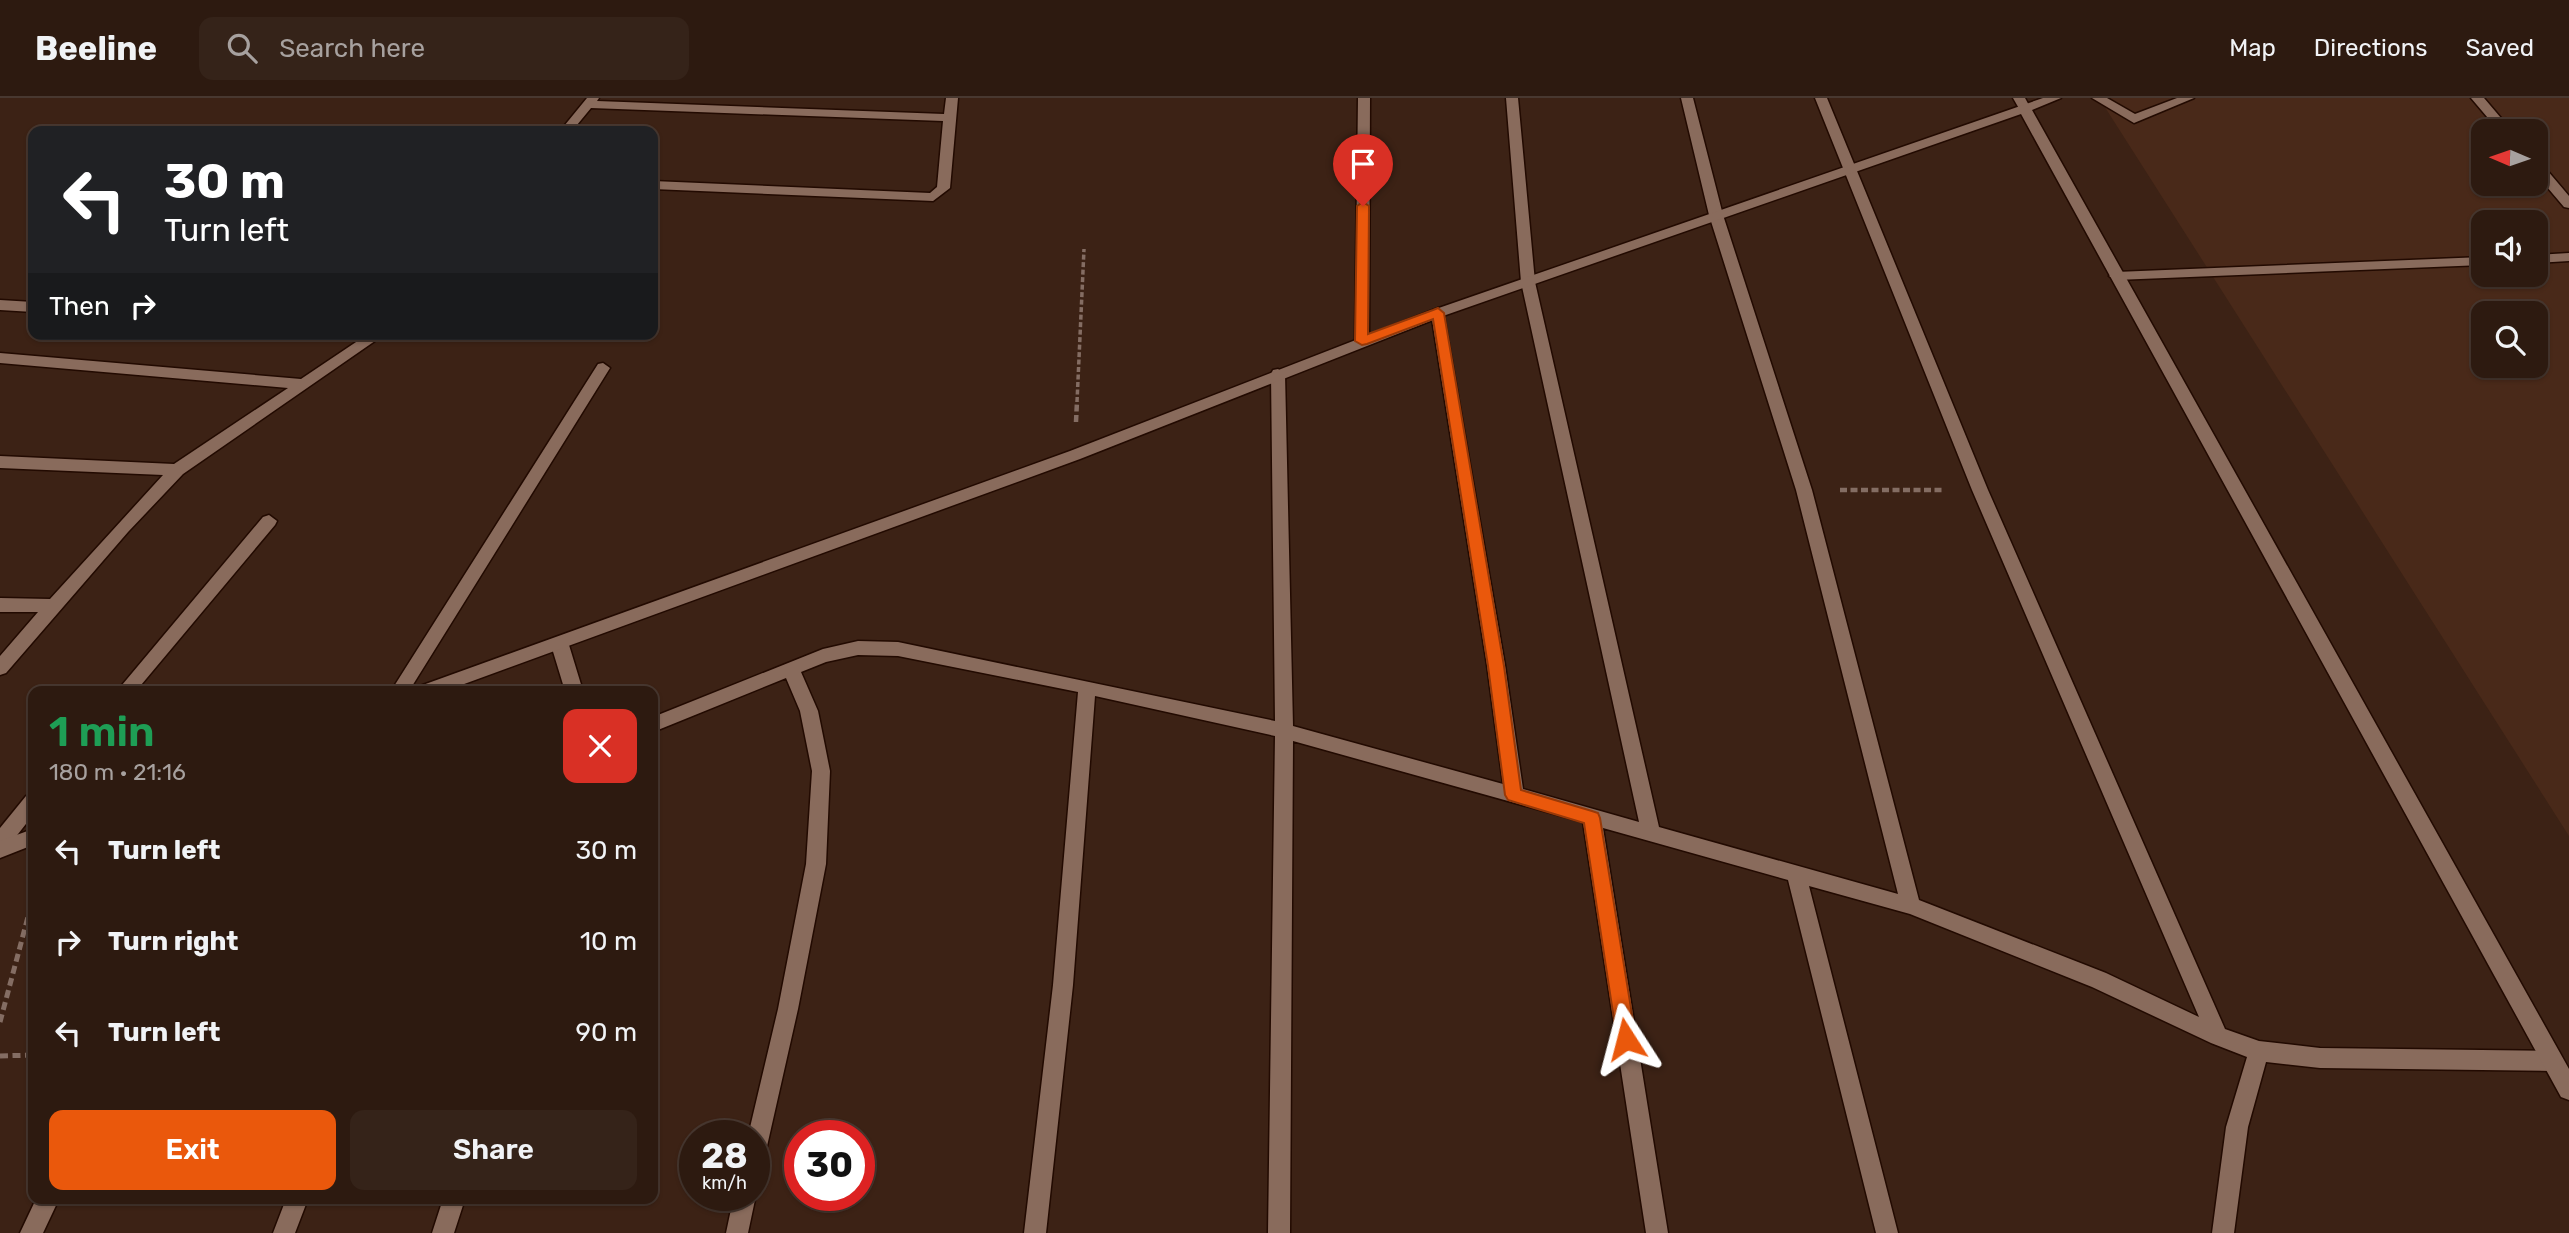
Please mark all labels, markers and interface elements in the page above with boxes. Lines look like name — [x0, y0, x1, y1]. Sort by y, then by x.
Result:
search box — [199, 17, 689, 80]
text: Beeline — [35, 29, 157, 68]
icon: search — [223, 29, 261, 67]
text: Search here — [279, 33, 425, 64]
text: Map — [2229, 34, 2276, 62]
text: Directions — [2314, 34, 2427, 62]
text: Saved — [2465, 34, 2534, 62]
north arrow — [2471, 119, 2548, 196]
map controls — [2471, 119, 2548, 378]
pin — [1333, 134, 1393, 206]
icon: arrive — [1344, 145, 1382, 183]
text: 30 m — [164, 152, 285, 210]
icon: left — [49, 154, 140, 245]
button: sound — [2471, 210, 2548, 287]
text: Turn left — [164, 211, 289, 249]
icon: right — [124, 287, 162, 325]
text: Then — [49, 291, 110, 322]
button: search — [2471, 301, 2548, 378]
text: 1 min — [49, 707, 155, 757]
button: close — [563, 709, 637, 783]
text: 180 m · 21:16 — [49, 758, 186, 786]
icon: left — [49, 832, 87, 870]
text: Turn left — [108, 835, 220, 866]
text: 30 m — [575, 835, 637, 866]
icon: right — [49, 923, 87, 961]
text: Turn right — [108, 926, 238, 957]
text: 10 m — [580, 926, 637, 957]
position arrow — [1589, 1002, 1663, 1076]
icon: left — [49, 1014, 87, 1052]
text: Turn left — [108, 1017, 220, 1048]
text: 90 m — [576, 1017, 637, 1048]
button: Exit — [49, 1110, 336, 1190]
button: Share — [350, 1110, 637, 1190]
speed limit sign: 30 — [784, 1120, 875, 1211]
text: 28 — [701, 1135, 748, 1177]
text: km/h — [702, 1172, 747, 1194]

